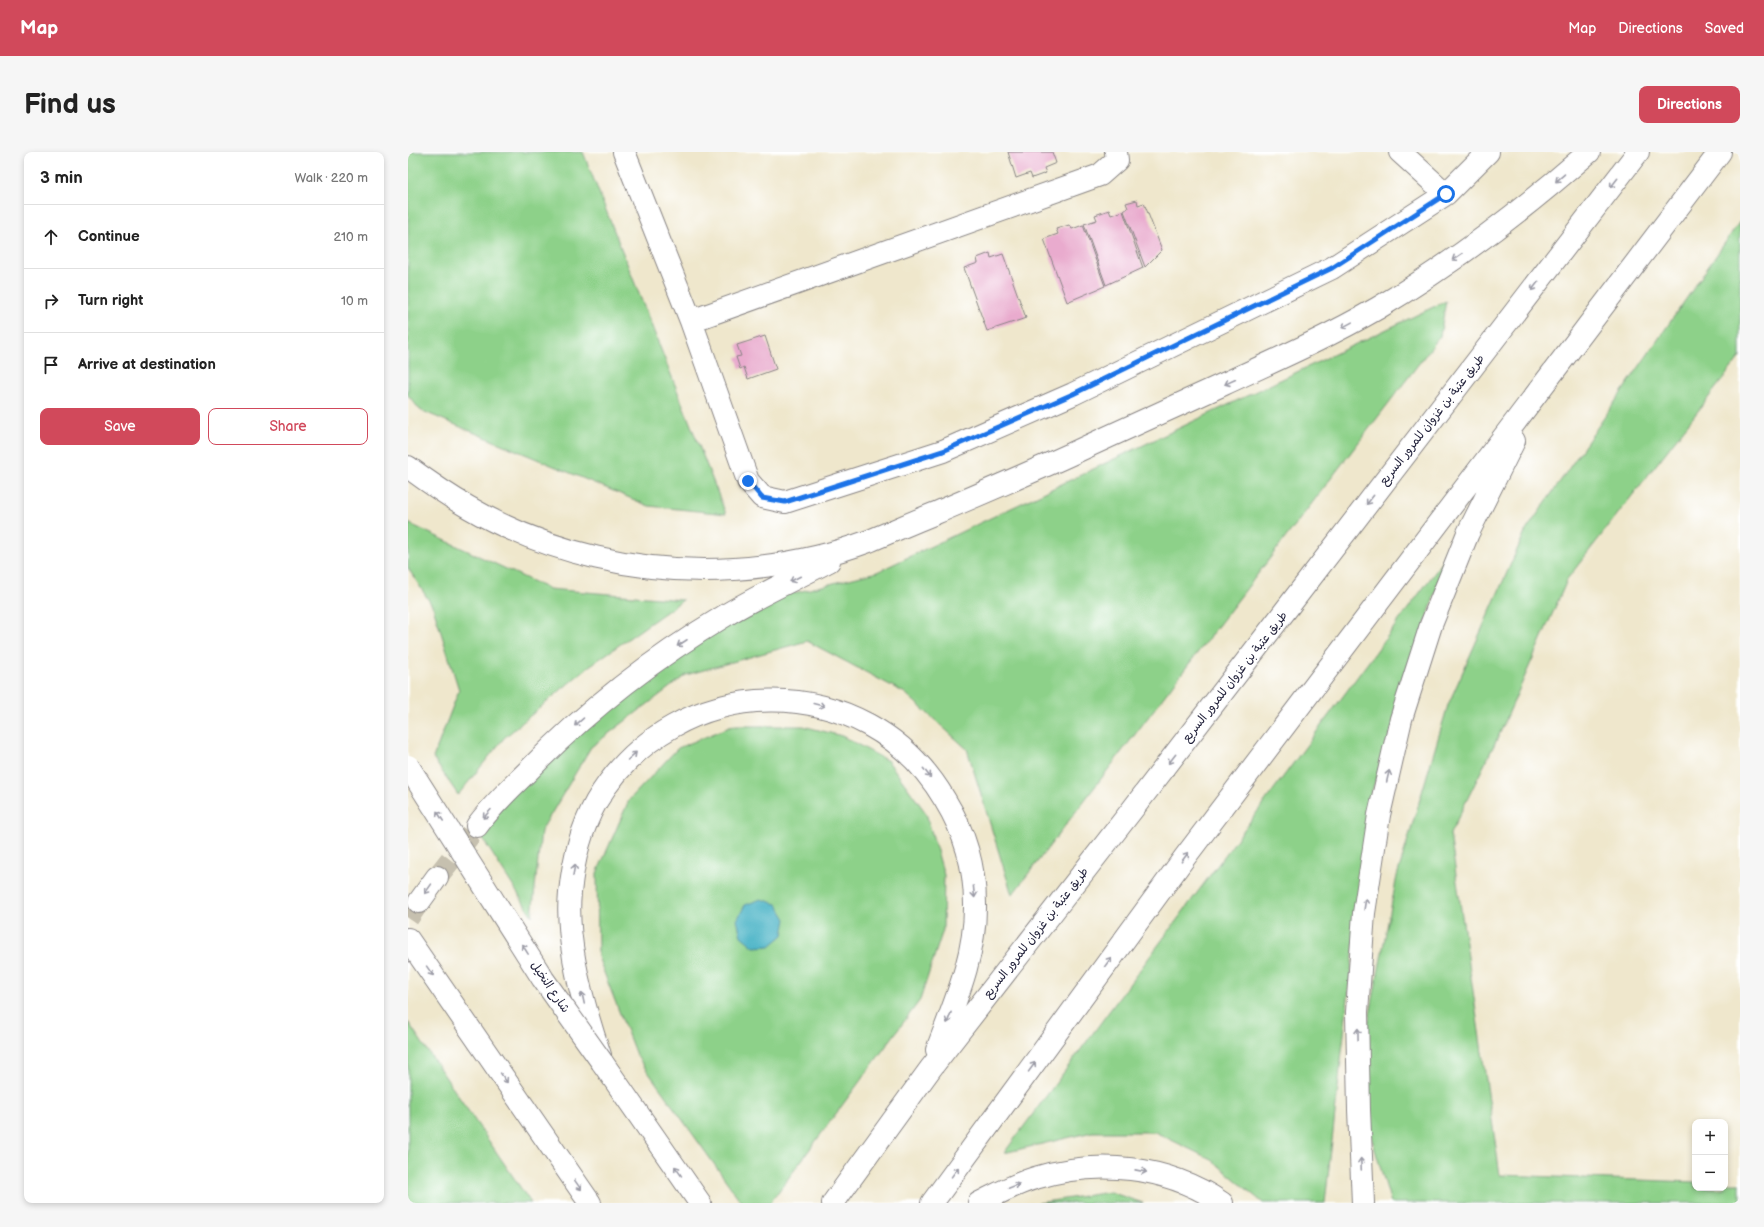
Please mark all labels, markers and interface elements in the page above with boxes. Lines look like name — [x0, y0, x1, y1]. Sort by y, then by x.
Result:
text: Map — [20, 17, 58, 40]
text: Map — [1568, 20, 1596, 37]
text: Directions — [1618, 20, 1683, 37]
text: Saved — [1705, 20, 1744, 37]
button: Directions — [1639, 86, 1740, 123]
text: Find us — [24, 88, 116, 121]
text: 3 min — [40, 168, 83, 188]
text: Walk · 220 m — [295, 170, 368, 186]
one-way arrow — [1555, 173, 1565, 182]
one-way arrow — [1610, 177, 1618, 188]
route start — [1437, 185, 1455, 203]
icon: ahead — [40, 226, 62, 248]
text: Continue — [78, 227, 140, 246]
text: 210 m — [334, 229, 368, 245]
one-way arrow — [1452, 253, 1463, 261]
one-way arrow — [1530, 280, 1539, 291]
icon: right — [40, 290, 62, 312]
text: Turn right — [78, 291, 143, 310]
text: 10 m — [341, 293, 368, 309]
one-way arrow — [1341, 322, 1353, 330]
street label: طريق عتبة بن غزوان للمرور السريع — [1376, 351, 1489, 489]
icon: arrive — [40, 354, 62, 376]
text: Arrive at destination — [78, 355, 216, 374]
one-way arrow — [1224, 379, 1236, 386]
button: Save — [40, 408, 200, 445]
button: Share — [208, 408, 368, 445]
route end — [739, 472, 757, 490]
one-way arrow — [1366, 495, 1375, 506]
one-way arrow — [789, 576, 801, 583]
street label: طريق عتبة بن غزوان للمرور السريع — [1179, 608, 1292, 746]
one-way arrow — [677, 639, 688, 647]
one-way arrow — [812, 702, 825, 709]
one-way arrow — [574, 717, 584, 726]
one-way arrow — [627, 751, 637, 761]
one-way arrow — [1168, 753, 1176, 764]
one-way arrow — [922, 768, 931, 779]
one-way arrow — [1384, 770, 1392, 783]
one-way arrow — [483, 809, 492, 819]
one-way arrow — [436, 810, 444, 822]
one-way arrow — [1181, 851, 1189, 862]
one-way arrow — [571, 864, 579, 877]
street label: طريق عتبة بن غزوان للمرور السريع — [980, 864, 1093, 1002]
one-way arrow — [424, 883, 432, 894]
one-way arrow — [971, 885, 978, 898]
one-way arrow — [1361, 898, 1369, 911]
one-way arrow — [520, 943, 528, 955]
one-way arrow — [1104, 956, 1113, 967]
street label: شارع النخيل — [526, 958, 573, 1016]
one-way arrow — [426, 965, 434, 976]
one-way arrow — [578, 992, 586, 1005]
one-way arrow — [944, 1012, 952, 1024]
one-way arrow — [1354, 1028, 1362, 1041]
one-way arrow — [1028, 1061, 1036, 1072]
one-way arrow — [500, 1072, 508, 1083]
map controls — [1692, 1119, 1728, 1191]
button: + — [1692, 1119, 1728, 1155]
button: − — [1692, 1155, 1728, 1191]
one-way arrow — [1357, 1158, 1365, 1171]
one-way arrow — [674, 1166, 682, 1177]
one-way arrow — [951, 1166, 959, 1177]
one-way arrow — [1134, 1167, 1147, 1175]
one-way arrow — [574, 1179, 582, 1190]
one-way arrow — [1008, 1182, 1020, 1190]

